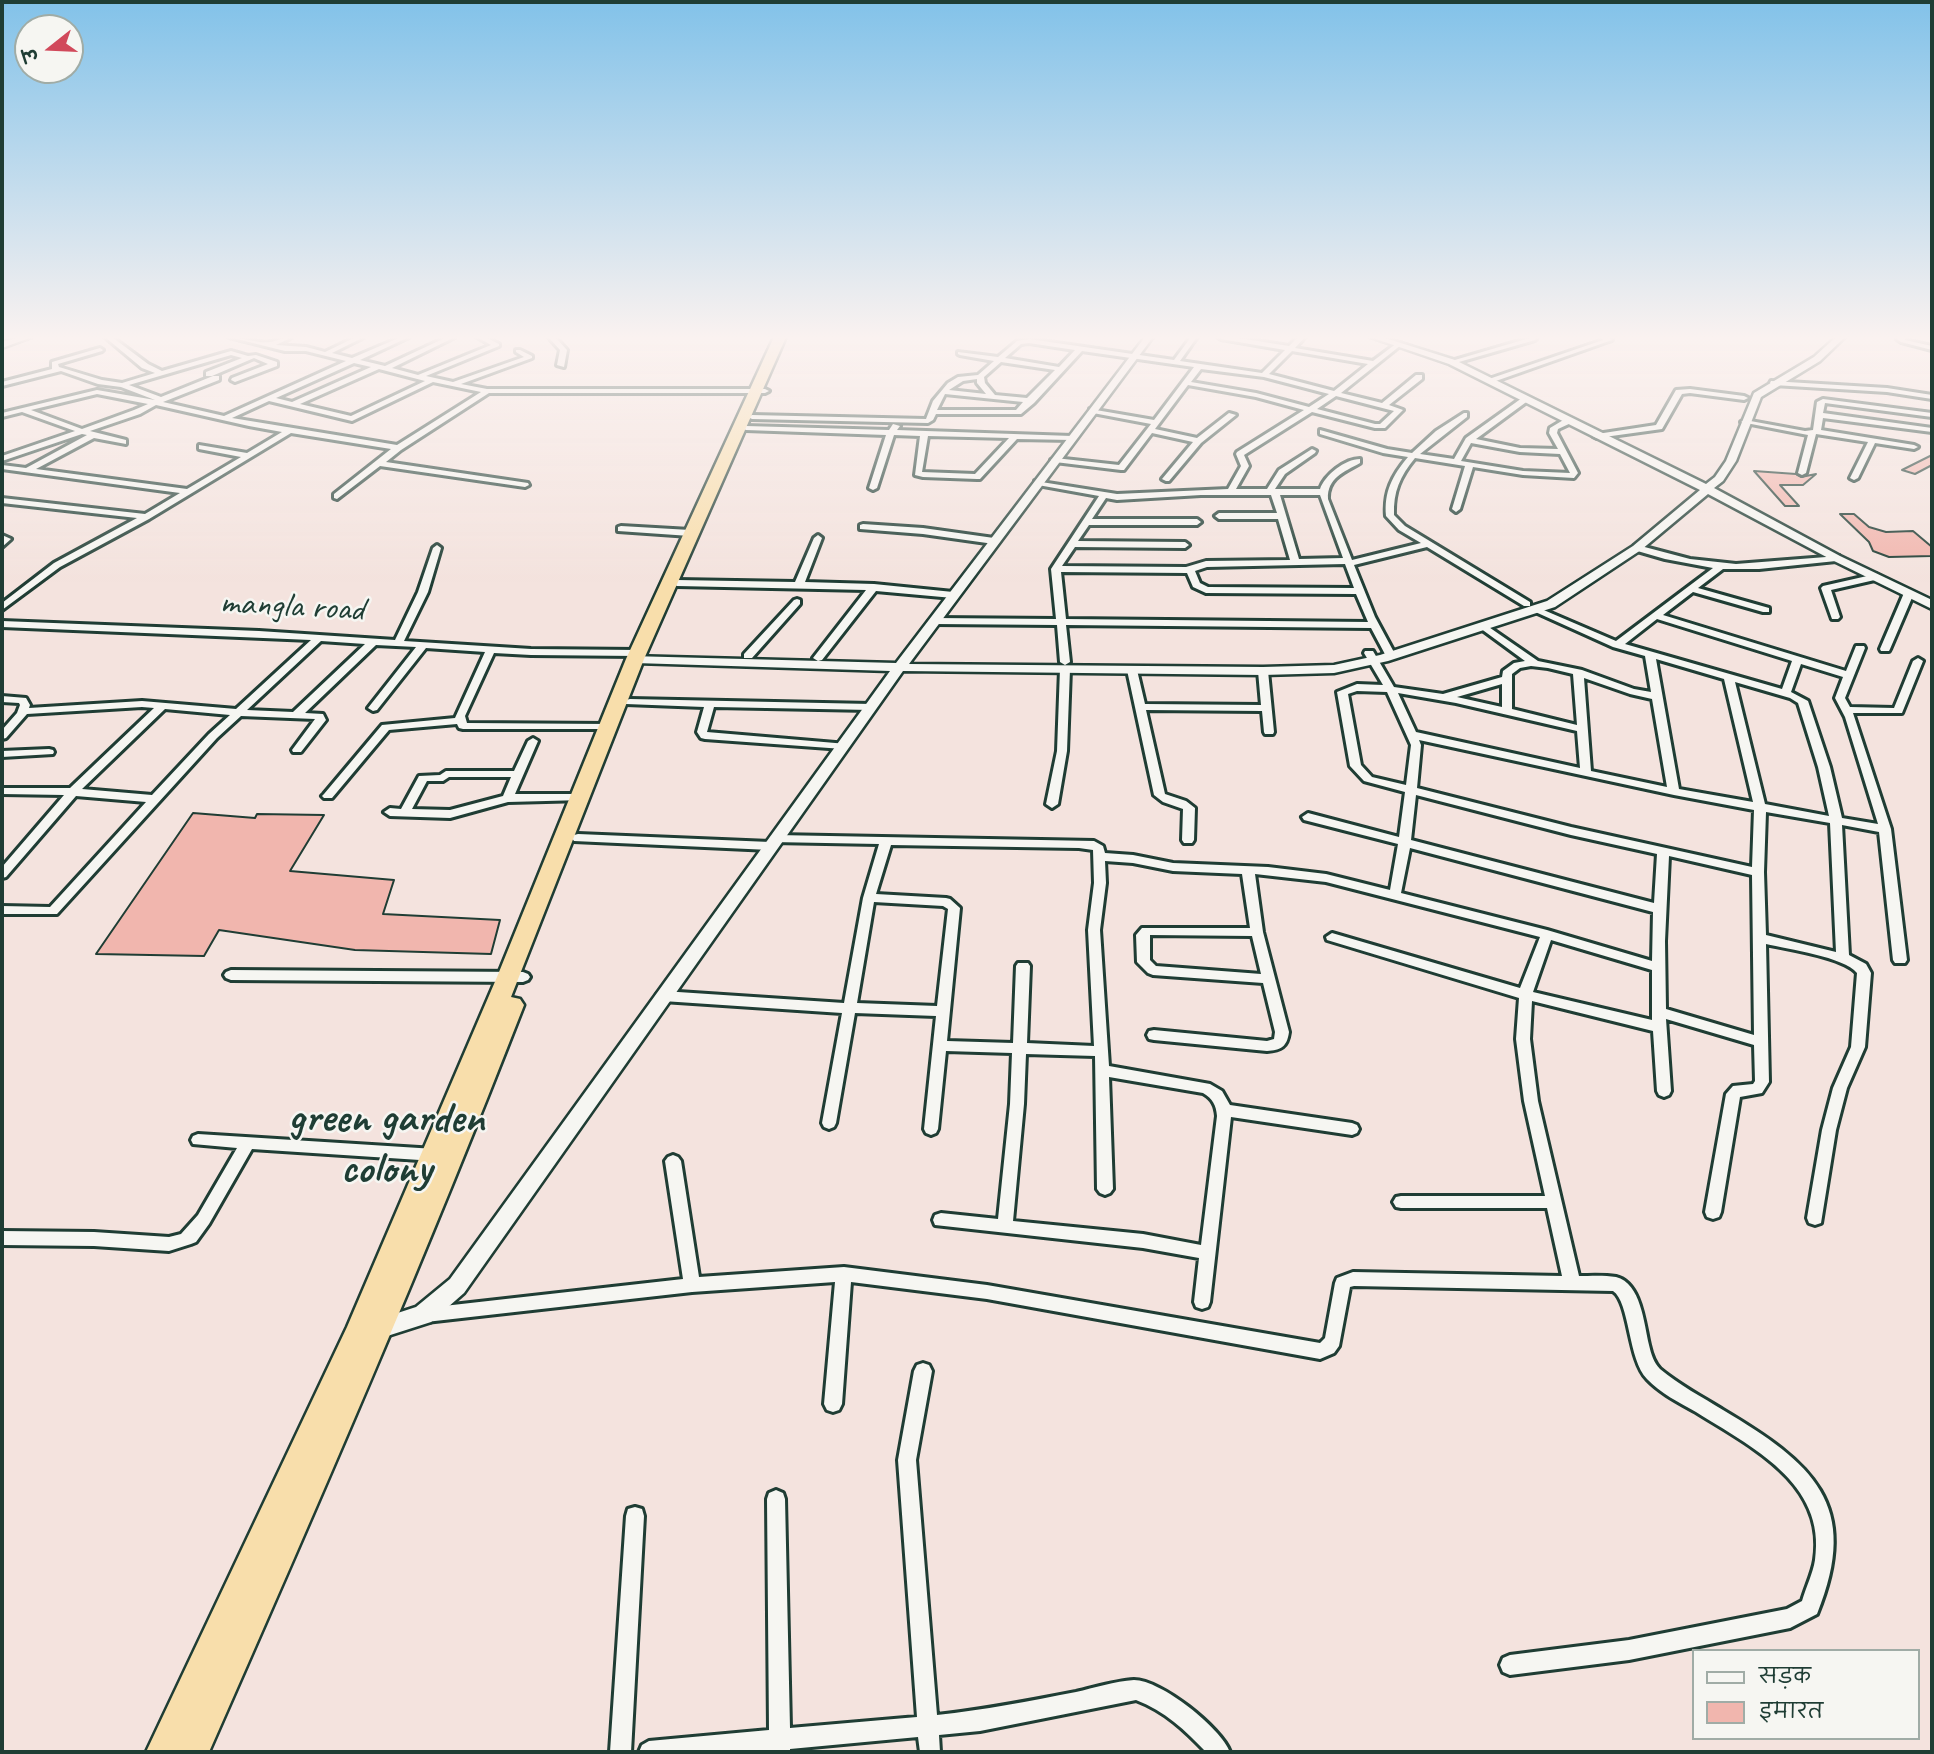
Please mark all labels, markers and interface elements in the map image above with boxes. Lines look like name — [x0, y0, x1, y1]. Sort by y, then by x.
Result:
north arrow — [14, 14, 84, 84]
text: उ — [18, 45, 44, 65]
street label: mangla road — [219, 582, 365, 632]
district label: green garden colony — [288, 1093, 484, 1196]
legend — [1692, 1649, 1920, 1740]
text: सड़क — [1759, 1663, 1811, 1689]
text: इमारत — [1759, 1698, 1823, 1724]

